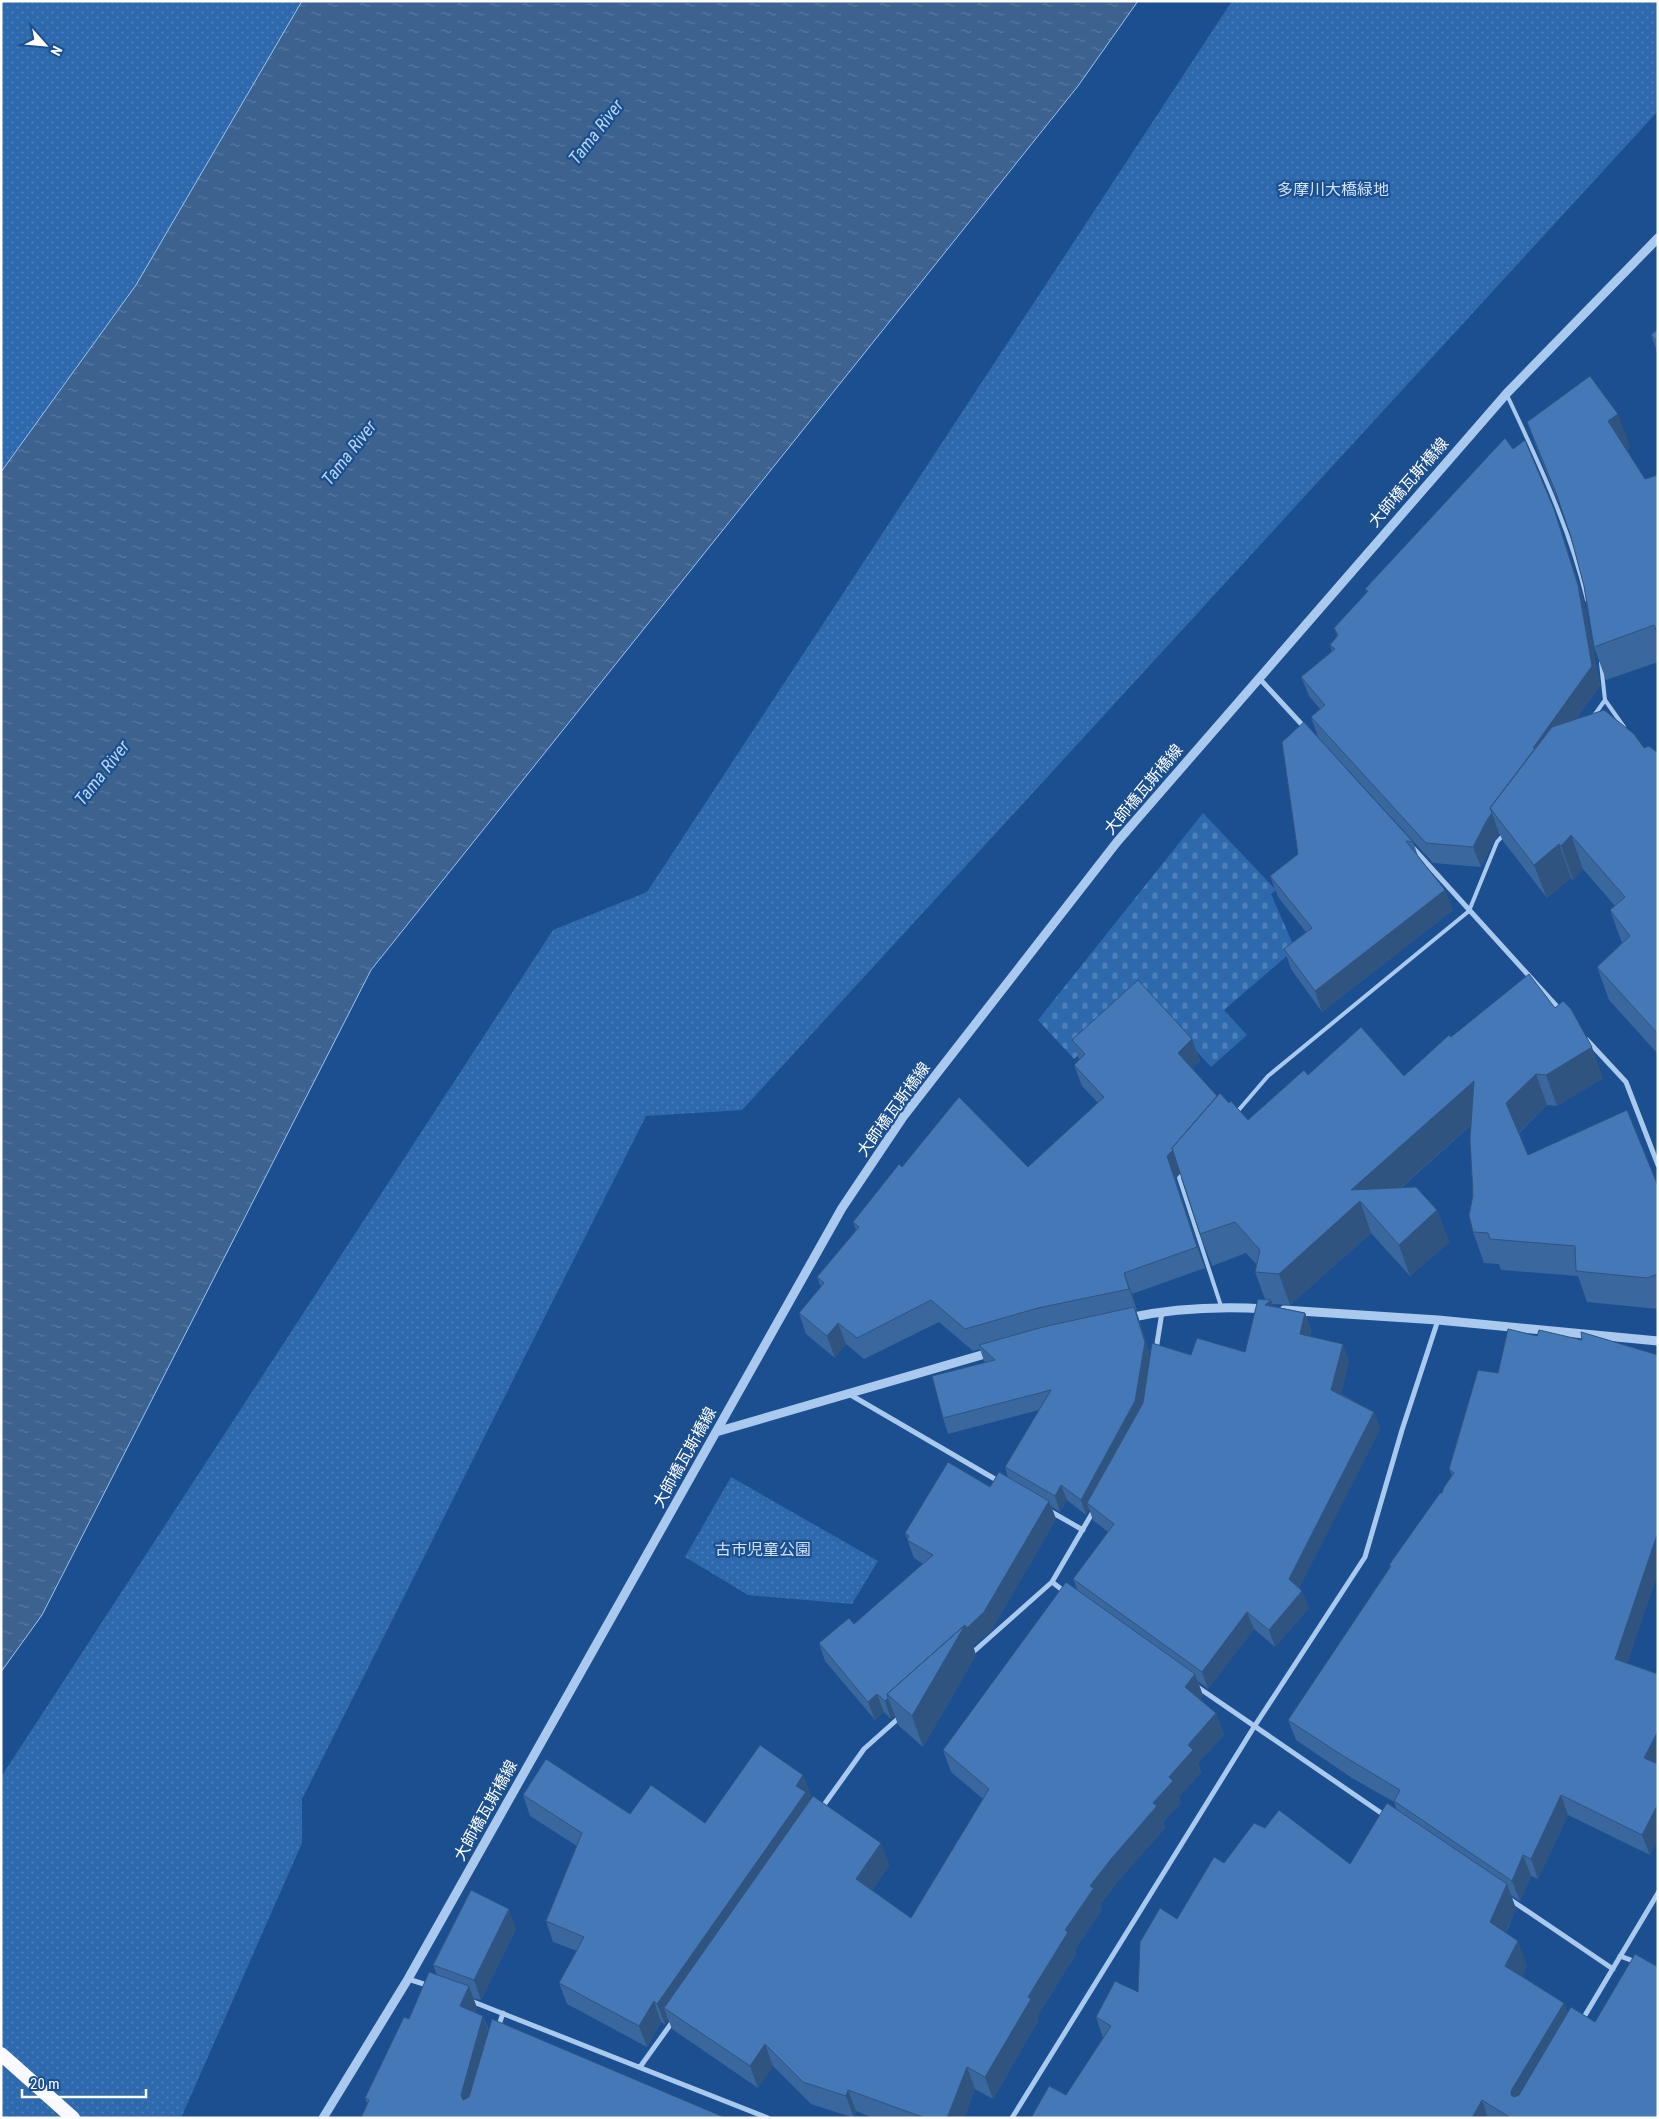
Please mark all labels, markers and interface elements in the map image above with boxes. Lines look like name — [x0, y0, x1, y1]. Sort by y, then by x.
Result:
north arrow — [20, 20, 70, 70]
text: N — [48, 43, 66, 58]
water label: Tama River — [564, 95, 628, 168]
park label: 多摩川大橋緑地 — [1277, 180, 1389, 199]
water label: Tama River — [317, 416, 381, 489]
street label: 大師橋瓦斯橋線 — [1364, 434, 1452, 531]
water label: Tama River — [70, 736, 134, 809]
street label: 大師橋瓦斯橋線 — [1100, 740, 1187, 838]
street label: 大師橋瓦斯橋線 — [853, 1058, 934, 1160]
street label: 大師橋瓦斯橋線 — [649, 1404, 720, 1511]
park label: 古市児童公園 — [715, 1540, 811, 1559]
street label: 大師橋瓦斯橋線 — [450, 1757, 521, 1864]
scale bar — [22, 2066, 146, 2098]
text: 20 m — [30, 2075, 60, 2093]

